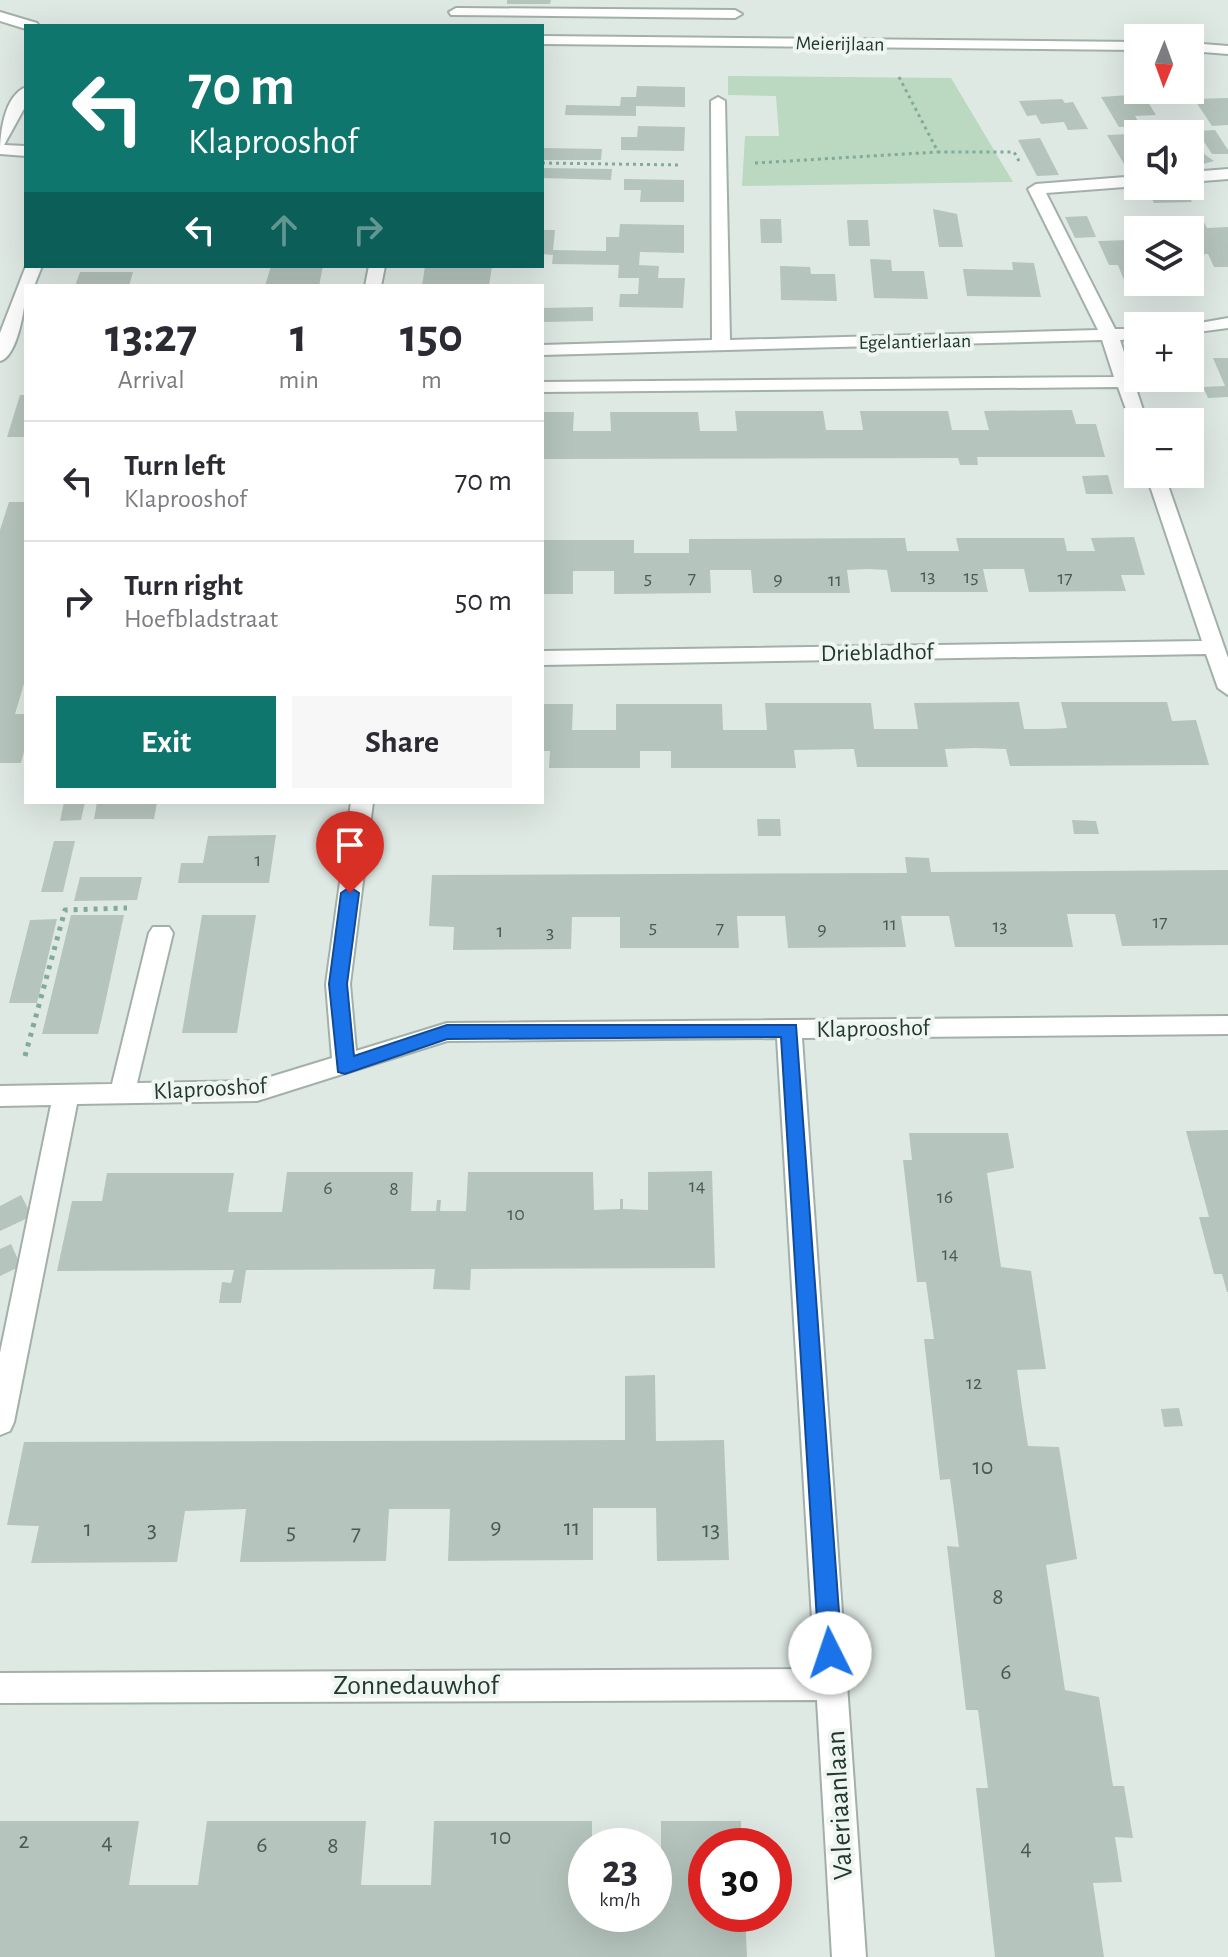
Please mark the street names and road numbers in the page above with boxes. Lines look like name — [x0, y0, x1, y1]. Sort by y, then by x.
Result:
street label: Meierijlaan — [795, 33, 885, 55]
street label: Egelantierlaan — [859, 331, 971, 353]
street label: Driebladhof — [820, 640, 935, 666]
street label: Klaprooshof — [816, 1016, 932, 1042]
street label: Klaprooshof — [153, 1074, 269, 1104]
street label: Zonnedauwhof — [333, 1672, 500, 1700]
street label: Valeriaanlaan — [822, 1729, 858, 1881]

